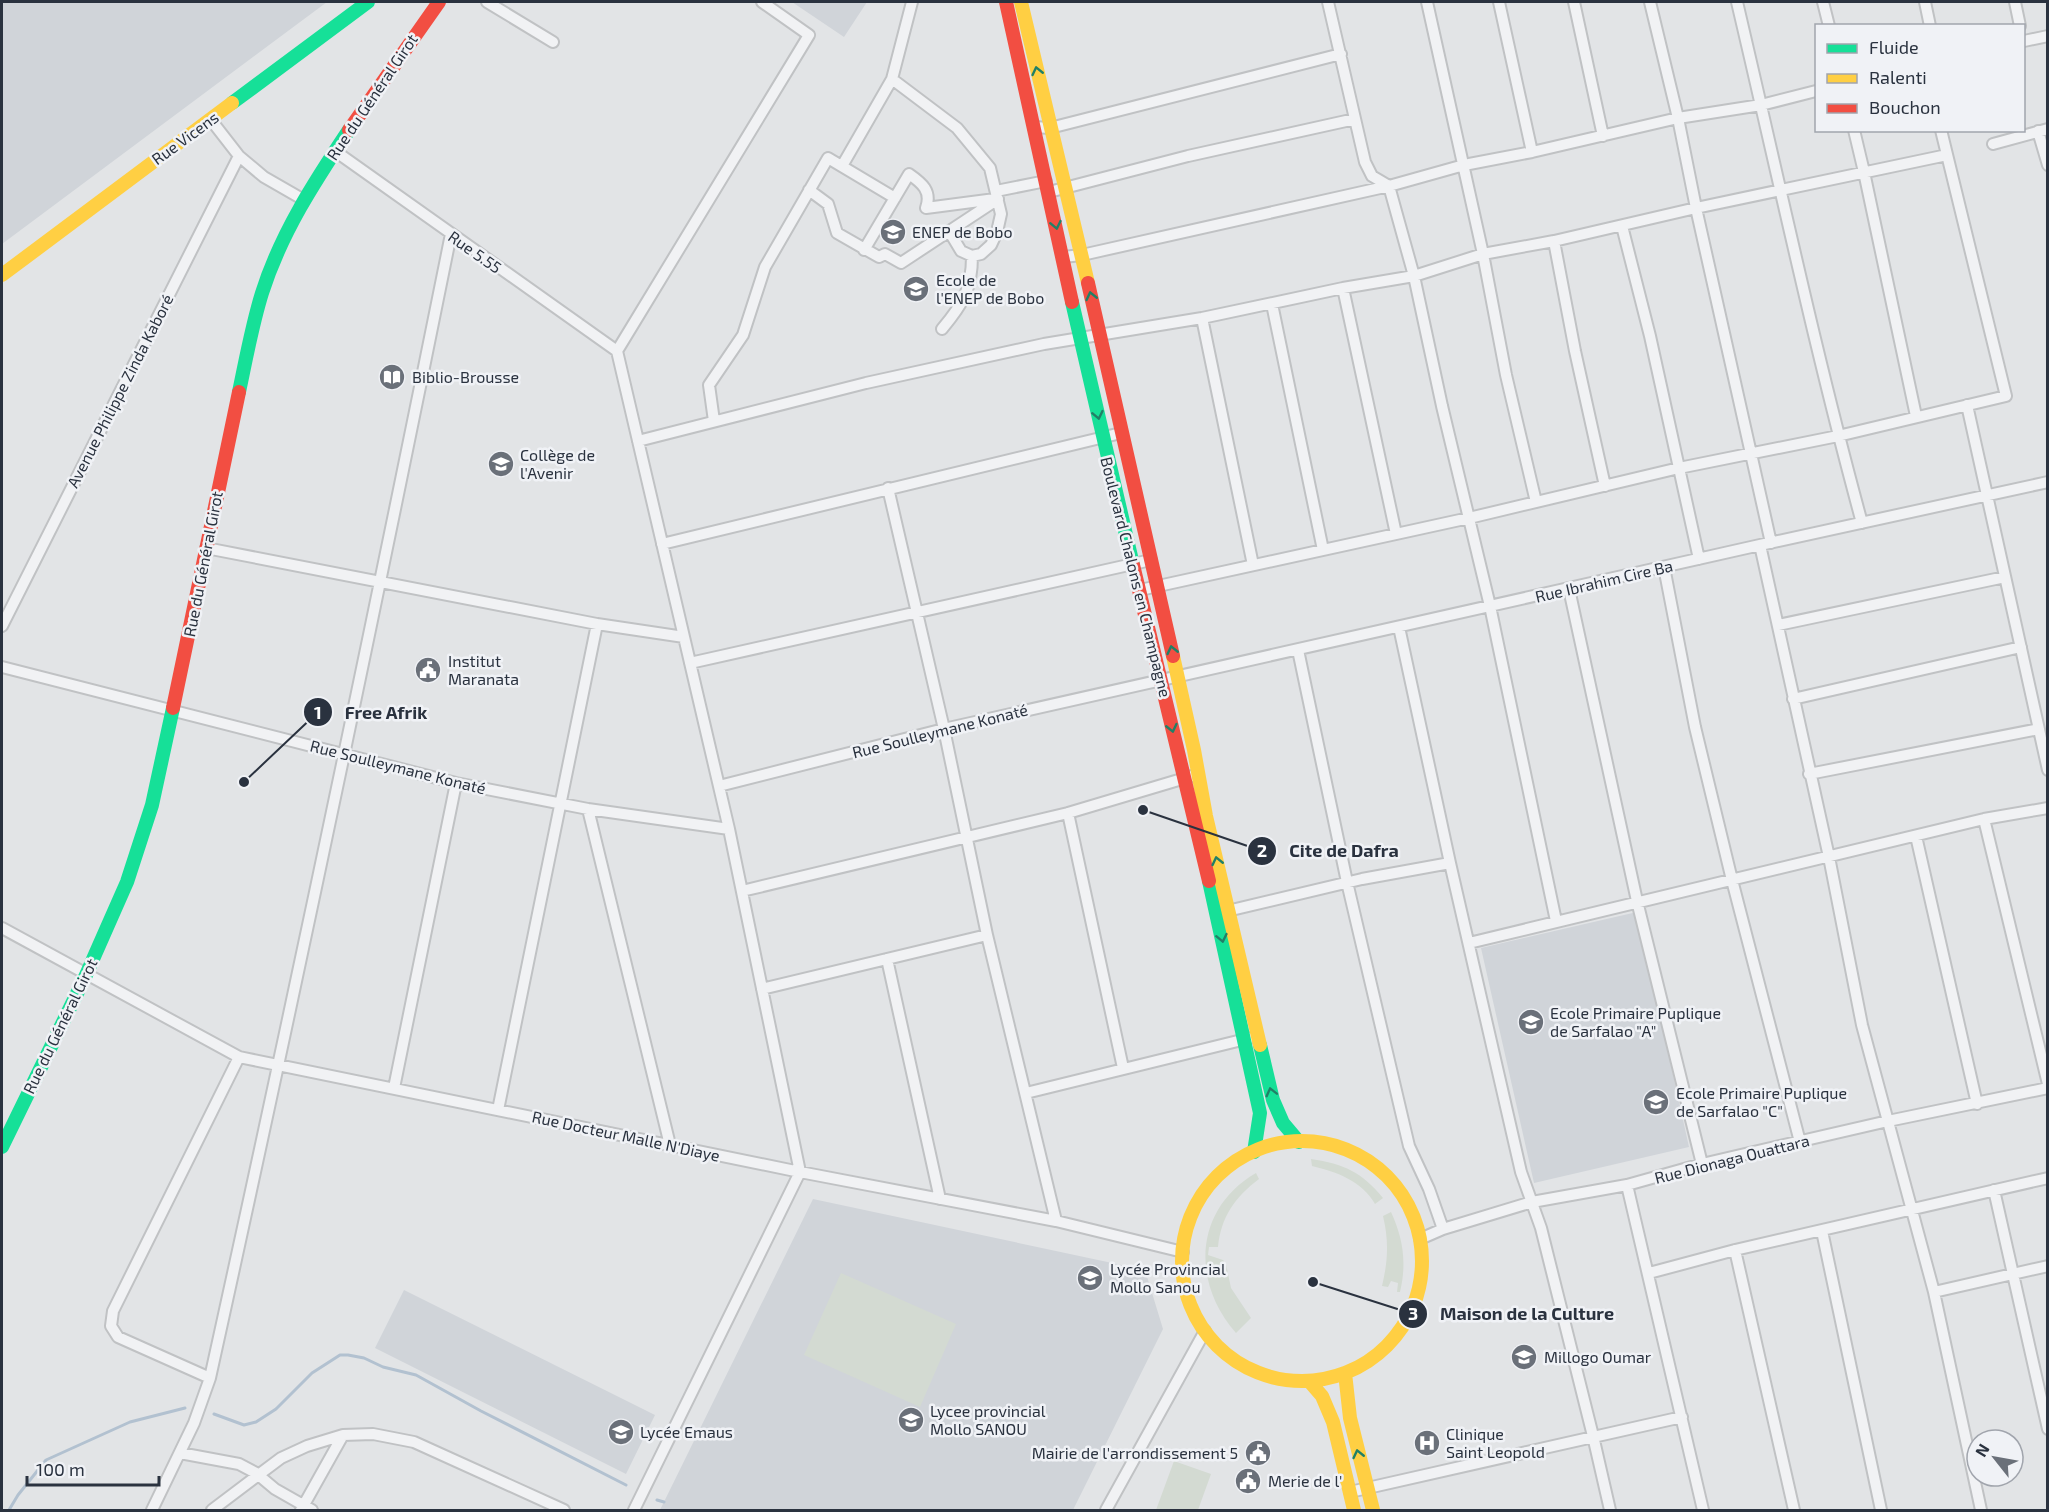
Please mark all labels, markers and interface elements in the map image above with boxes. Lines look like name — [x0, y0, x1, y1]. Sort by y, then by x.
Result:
legend — [1815, 24, 2025, 132]
street label: Rue du Général Girot — [322, 30, 421, 163]
text: Fluide — [1869, 36, 1919, 58]
text: Ralenti — [1869, 66, 1927, 88]
one-way arrow — [1031, 67, 1044, 77]
text: Bouchon — [1869, 96, 1941, 118]
street label: Rue Vicens — [147, 107, 222, 168]
school or university icon: ENEP de Bobo — [878, 217, 908, 247]
one-way arrow — [1049, 220, 1062, 230]
place label: ENEP de Bobo — [912, 222, 1012, 241]
street label: Rue 5.55 — [445, 226, 506, 277]
place label: Ecole de l'ENEP de Bobo — [936, 270, 1044, 307]
school or university icon: Ecole de l'ENEP de Bobo — [901, 274, 931, 304]
street label: Avenue Philippe Zinda Kaboré — [62, 291, 177, 491]
one-way arrow — [1085, 291, 1098, 301]
library icon: Biblio-Brousse — [377, 362, 407, 392]
place label: Biblio-Brousse — [412, 367, 519, 386]
one-way arrow — [1090, 410, 1103, 420]
place label: Collège de l'Avenir — [520, 445, 595, 482]
school or university icon: Collège de l'Avenir — [486, 449, 516, 479]
street label: Boulevard Chalons en Champagne — [1097, 455, 1176, 699]
street label: Rue du Général Girot — [179, 489, 226, 638]
street label: Rue Ibrahim Cire Ba — [1533, 555, 1675, 606]
one-way arrow — [1166, 645, 1179, 655]
place label: Institut Maranata — [448, 651, 519, 688]
public building icon: Institut Maranata — [413, 655, 443, 685]
callout: Free Afrik — [303, 694, 440, 730]
street label: Rue Soulleymane Konaté — [850, 699, 1030, 762]
text: 1 — [314, 701, 322, 723]
text: Free Afrik — [345, 701, 427, 723]
one-way arrow — [1165, 722, 1178, 732]
street label: Rue Soulleymane Konaté — [308, 735, 488, 798]
callout: Cite de Dafra — [1247, 833, 1411, 869]
text: 2 — [1257, 839, 1267, 861]
text: Cite de Dafra — [1289, 839, 1399, 861]
one-way arrow — [1211, 856, 1224, 866]
one-way arrow — [1215, 933, 1228, 943]
street label: Rue du Général Girot — [19, 955, 101, 1096]
place label: Ecole Primaire Puplique de Sarfalao "A" — [1550, 1003, 1721, 1040]
school or university icon: Ecole Primaire Puplique de Sarfalao "A" — [1516, 1007, 1546, 1037]
place label: Ecole Primaire Puplique de Sarfalao "C" — [1676, 1083, 1847, 1120]
one-way arrow — [1265, 1087, 1278, 1097]
school or university icon: Ecole Primaire Puplique de Sarfalao "C" — [1641, 1087, 1671, 1117]
street label: Rue Docteur Malle N'Diaye — [530, 1106, 722, 1165]
street label: Rue Dionaga Ouattara — [1652, 1130, 1811, 1187]
place label: Lycée Provincial Mollo Sanou — [1110, 1259, 1226, 1296]
school or university icon: Lycée Provincial Mollo Sanou — [1075, 1263, 1105, 1293]
callout: Maison de la Culture — [1398, 1296, 1626, 1332]
text: 3 — [1408, 1302, 1418, 1324]
text: Maison de la Culture — [1440, 1302, 1614, 1324]
school or university icon: Millogo Oumar — [1509, 1342, 1539, 1372]
place label: Millogo Oumar — [1544, 1347, 1652, 1366]
place label: Lycee provincial Mollo SANOU — [930, 1401, 1046, 1438]
school or university icon: Lycee provincial Mollo SANOU — [896, 1405, 926, 1435]
school or university icon: Lycée Emaus — [606, 1417, 636, 1447]
place label: Lycée Emaus — [640, 1422, 733, 1441]
place label: Clinique Saint Leopold — [1446, 1424, 1545, 1461]
hospital icon: Clinique Saint Leopold — [1412, 1428, 1442, 1458]
north arrow — [1965, 1428, 2025, 1488]
public building icon: Mairie de l'arrondissement 5 — [1243, 1438, 1273, 1468]
text: N — [1971, 1440, 1993, 1460]
place label: Mairie de l'arrondissement 5 — [1032, 1443, 1238, 1462]
scale bar — [27, 1449, 159, 1487]
one-way arrow — [1353, 1449, 1366, 1459]
text: 100 m — [36, 1458, 85, 1480]
public building icon: Merie de l' — [1233, 1466, 1263, 1496]
place label: Merie de l' — [1268, 1471, 1342, 1490]

